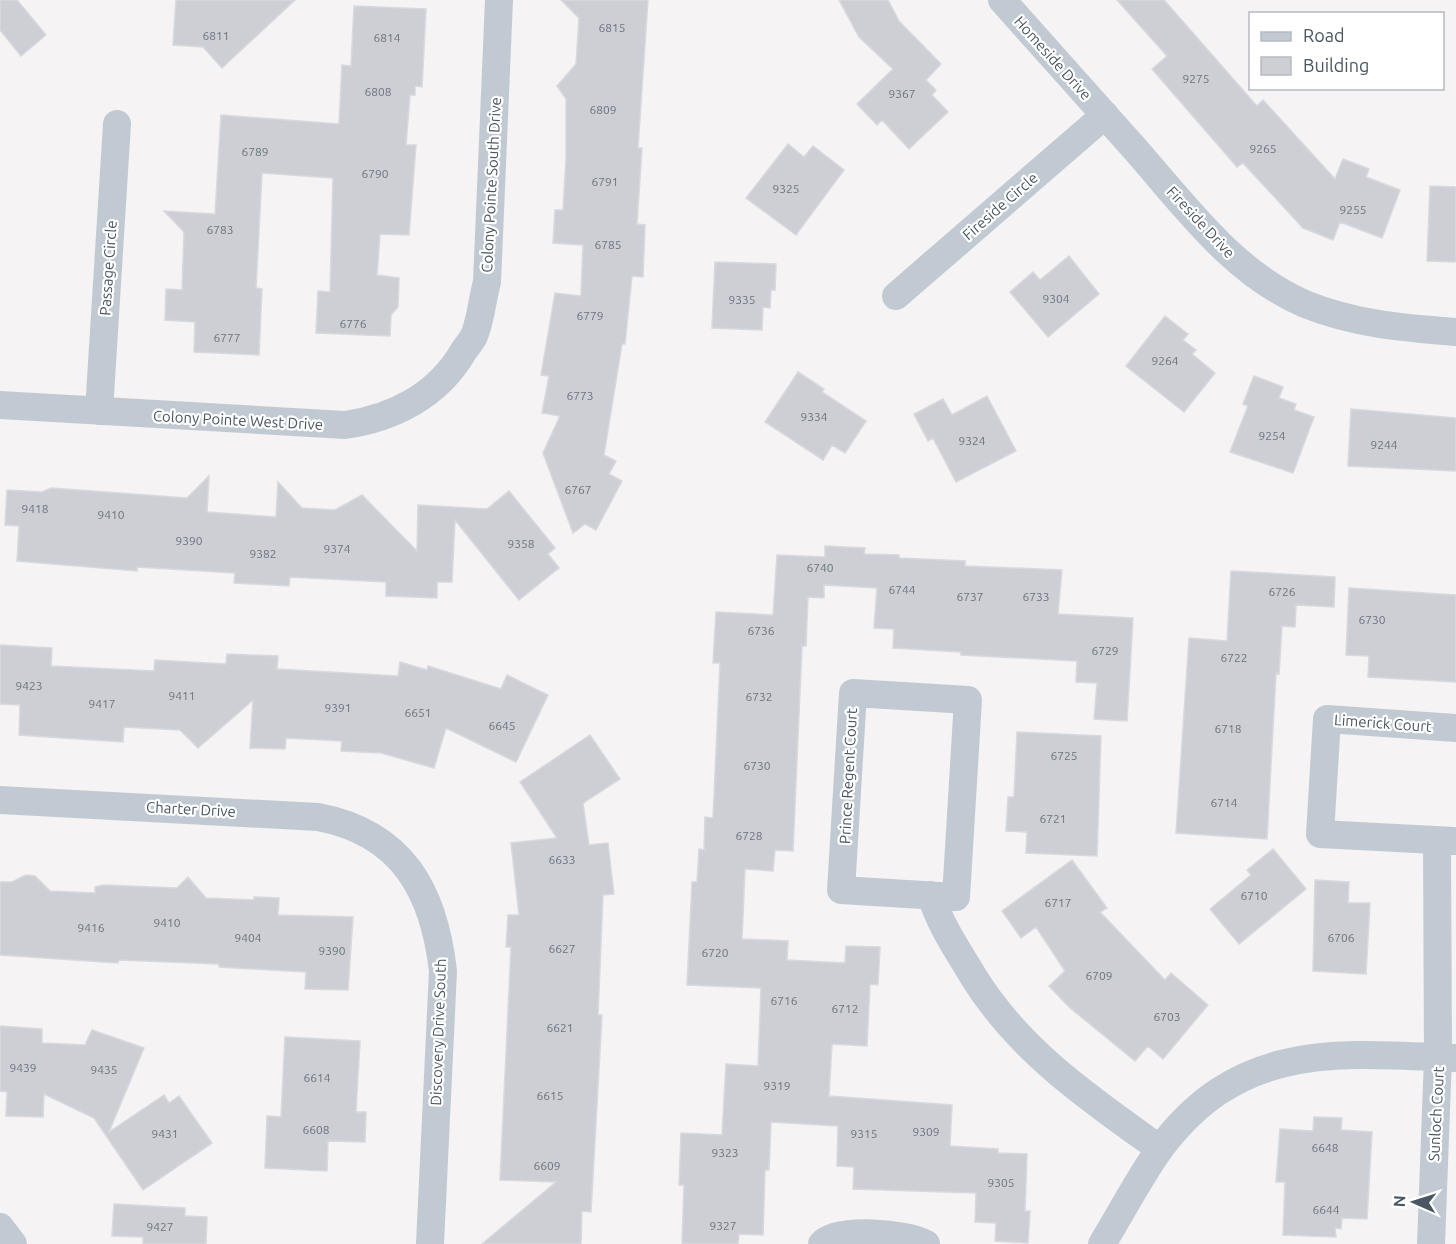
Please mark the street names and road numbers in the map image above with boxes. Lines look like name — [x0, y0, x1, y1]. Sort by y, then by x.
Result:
street label: Homeside Drive — [1011, 13, 1095, 103]
street label: Colony Pointe South Drive — [478, 97, 504, 273]
street label: Fireside Circle — [959, 169, 1041, 243]
street label: Fireside Drive — [1164, 183, 1238, 261]
street label: Passage Circle — [96, 220, 120, 316]
street label: Colony Pointe West Drive — [152, 407, 324, 433]
street label: Prince Regent Court — [836, 708, 860, 844]
street label: Limerick Court — [1334, 711, 1433, 735]
street label: Charter Drive — [146, 798, 236, 820]
street label: Discovery Drive South — [427, 958, 449, 1106]
street label: Sunloch Court — [1425, 1066, 1447, 1162]

